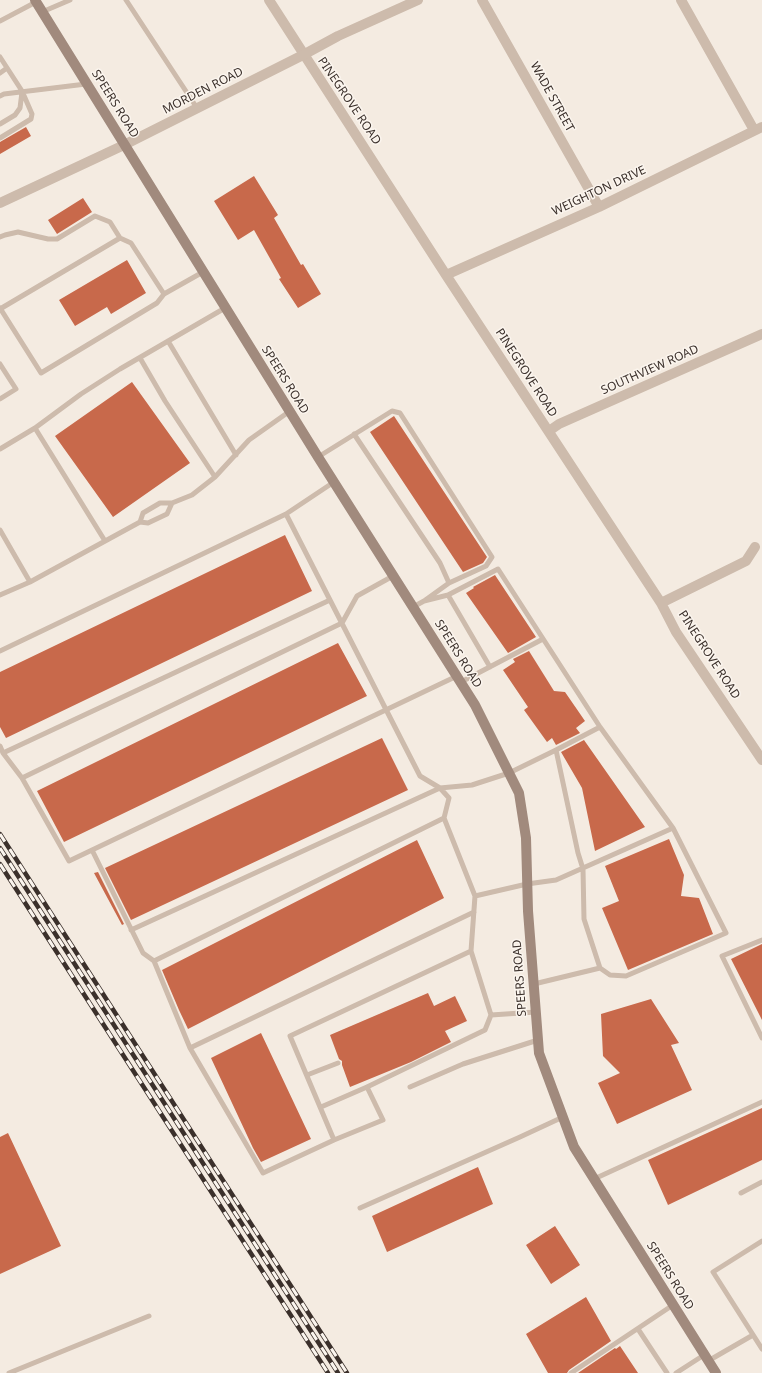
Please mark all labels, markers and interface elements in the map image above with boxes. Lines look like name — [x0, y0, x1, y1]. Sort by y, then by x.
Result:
street label: PINEGROVE ROAD — [314, 54, 384, 148]
street label: WADE STREET — [527, 60, 577, 134]
street label: MORDEN ROAD — [160, 65, 246, 117]
street label: SPEERS ROAD — [88, 67, 142, 141]
street label: WEIGHTON DRIVE — [550, 163, 648, 219]
street label: PINEGROVE ROAD — [492, 326, 560, 420]
street label: SOUTHVIEW ROAD — [599, 342, 701, 398]
street label: SPEERS ROAD — [258, 343, 312, 417]
street label: PINEGROVE ROAD — [675, 608, 743, 702]
street label: SPEERS ROAD — [431, 617, 485, 691]
street label: SPEERS ROAD — [510, 939, 530, 1017]
street label: SPEERS ROAD — [643, 1239, 697, 1313]

